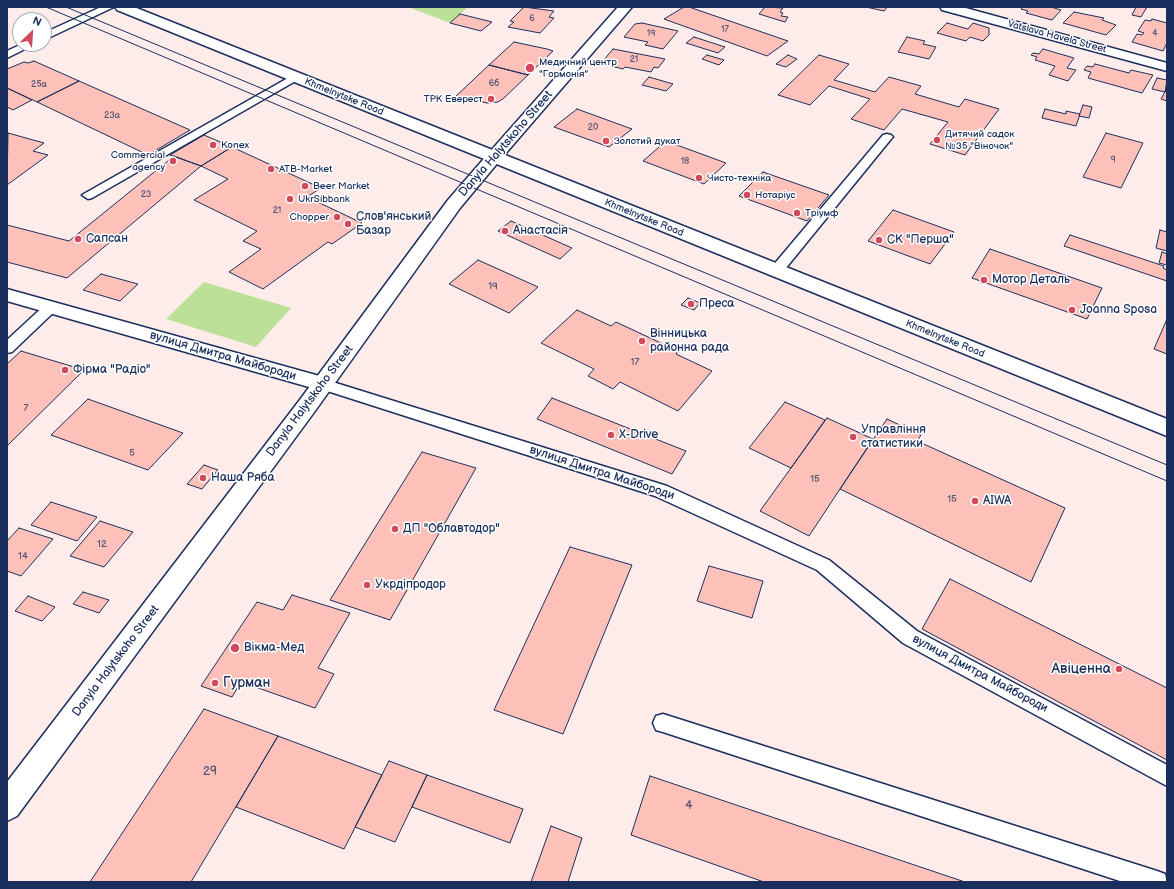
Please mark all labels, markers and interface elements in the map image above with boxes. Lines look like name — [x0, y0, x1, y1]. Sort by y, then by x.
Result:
north arrow — [12, 12, 52, 52]
text: N — [30, 14, 43, 29]
house number: 6 — [529, 14, 535, 24]
street label: Vatslava Havela Street — [1006, 18, 1108, 56]
house number: 17 — [721, 25, 729, 35]
house number: 19 — [647, 29, 655, 39]
house number: 4 — [1152, 29, 1158, 39]
house number: 21 — [630, 55, 638, 65]
place label: Медичний центр "Гормонія" — [539, 56, 617, 80]
marker: Медичний центр "Гормонія" — [524, 62, 536, 74]
street label: Khmelnytske Road — [303, 76, 385, 118]
house number: 6б — [489, 79, 499, 89]
house number: 25а — [31, 80, 47, 90]
street label: Danyla Halytskoho Street — [456, 88, 556, 200]
place label: ТРК Еверест — [424, 93, 483, 105]
marker: ТРК Еверест — [486, 94, 496, 104]
house number: 23а — [104, 111, 120, 121]
house number: 20 — [588, 123, 598, 133]
place label: Дитячий садок №35 "Віночок" — [945, 128, 1014, 152]
place label: Золотий дукат — [614, 135, 681, 147]
marker: Дитячий садок №35 "Віночок" — [932, 135, 942, 145]
marker: Золотий дукат — [601, 136, 611, 146]
place label: Konex — [221, 139, 249, 151]
marker: Konex — [208, 140, 218, 150]
place label: Commercial agency — [111, 149, 165, 172]
house number: 9 — [1110, 155, 1116, 165]
marker: Commercial agency — [168, 156, 178, 166]
house number: 18 — [681, 157, 689, 167]
place label: ATB-Market — [279, 163, 332, 175]
marker: ATB-Market — [266, 164, 276, 174]
place label: Чисто-техніка — [707, 172, 771, 184]
marker: Чисто-техніка — [694, 173, 704, 183]
place label: Beer Market — [313, 180, 370, 192]
marker: Beer Market — [300, 181, 310, 191]
place label: Нотаріус — [755, 189, 795, 201]
house number: 23 — [141, 190, 151, 200]
marker: Нотаріус — [742, 190, 752, 200]
place label: UkrSibbank — [298, 193, 350, 205]
marker: UkrSibbank — [285, 194, 295, 204]
street label: Khmelnytske Road — [603, 197, 685, 239]
house number: 21 — [273, 206, 281, 216]
place label: Тріумф — [805, 207, 838, 219]
marker: Тріумф — [792, 208, 802, 218]
place label: Слов'янський Базар — [356, 210, 431, 238]
place label: Chopper — [290, 211, 329, 223]
marker: Chopper — [332, 212, 342, 222]
marker: Слов'янський Базар — [343, 219, 353, 229]
place label: Анастасія — [513, 224, 568, 238]
marker: Анастасія — [500, 226, 510, 236]
place label: Сапсан — [86, 232, 128, 246]
place label: СК "Перша" — [887, 233, 954, 247]
marker: Сапсан — [73, 234, 83, 244]
marker: СК "Перша" — [874, 235, 884, 245]
place label: Мотор Деталь — [992, 273, 1070, 287]
marker: Мотор Деталь — [979, 275, 989, 285]
house number: 19 — [488, 280, 498, 292]
place label: Преса — [699, 297, 734, 311]
marker: Преса — [686, 299, 696, 309]
place label: Joanna Sposa — [1080, 303, 1157, 317]
marker: Joanna Sposa — [1067, 305, 1077, 315]
street label: Khmelnytske Road — [904, 318, 986, 360]
place label: Вінницька районна рада — [650, 327, 729, 355]
street label: вулиця Дмитра Майбороди — [148, 328, 298, 384]
marker: Вінницька районна рада — [637, 336, 647, 346]
street label: Danyla Halytskoho Street — [263, 343, 357, 459]
house number: 17 — [631, 356, 639, 368]
place label: Фірма "Радіо" — [73, 363, 150, 377]
marker: Фірма "Радіо" — [60, 365, 70, 375]
house number: 7 — [24, 402, 28, 414]
place label: Управління статистики — [861, 423, 926, 451]
place label: X-Drive — [619, 428, 658, 442]
marker: X-Drive — [606, 430, 616, 440]
marker: Управління статистики — [848, 432, 858, 442]
street label: вулиця Дмитра Майбороди — [528, 443, 676, 503]
house number: 5 — [129, 447, 135, 459]
place label: Наша Ряба — [211, 471, 274, 485]
marker: Наша Ряба — [198, 473, 208, 483]
house number: 15 — [810, 473, 820, 485]
house number: 15 — [947, 493, 957, 505]
place label: AIWA — [983, 494, 1011, 508]
marker: AIWA — [970, 496, 980, 506]
place label: ДП "Облавтодор" — [403, 522, 500, 536]
marker: ДП "Облавтодор" — [390, 524, 400, 534]
house number: 12 — [97, 538, 107, 550]
house number: 14 — [18, 550, 28, 562]
place label: Укрдіпродор — [375, 578, 446, 592]
marker: Укрдіпродор — [362, 580, 372, 590]
street label: Danyla Halytskoho Street — [69, 603, 163, 719]
street label: вулиця Дмитра Майбороди — [910, 632, 1050, 716]
place label: Вікма-Мед — [244, 641, 304, 655]
marker: Вікма-Мед — [229, 642, 241, 654]
place label: Авіценна — [1052, 661, 1111, 677]
marker: Авіценна — [1114, 664, 1124, 674]
place label: Гурман — [223, 675, 271, 691]
marker: Гурман — [210, 678, 220, 688]
house number: 29 — [203, 765, 217, 779]
house number: 4 — [685, 799, 693, 813]

